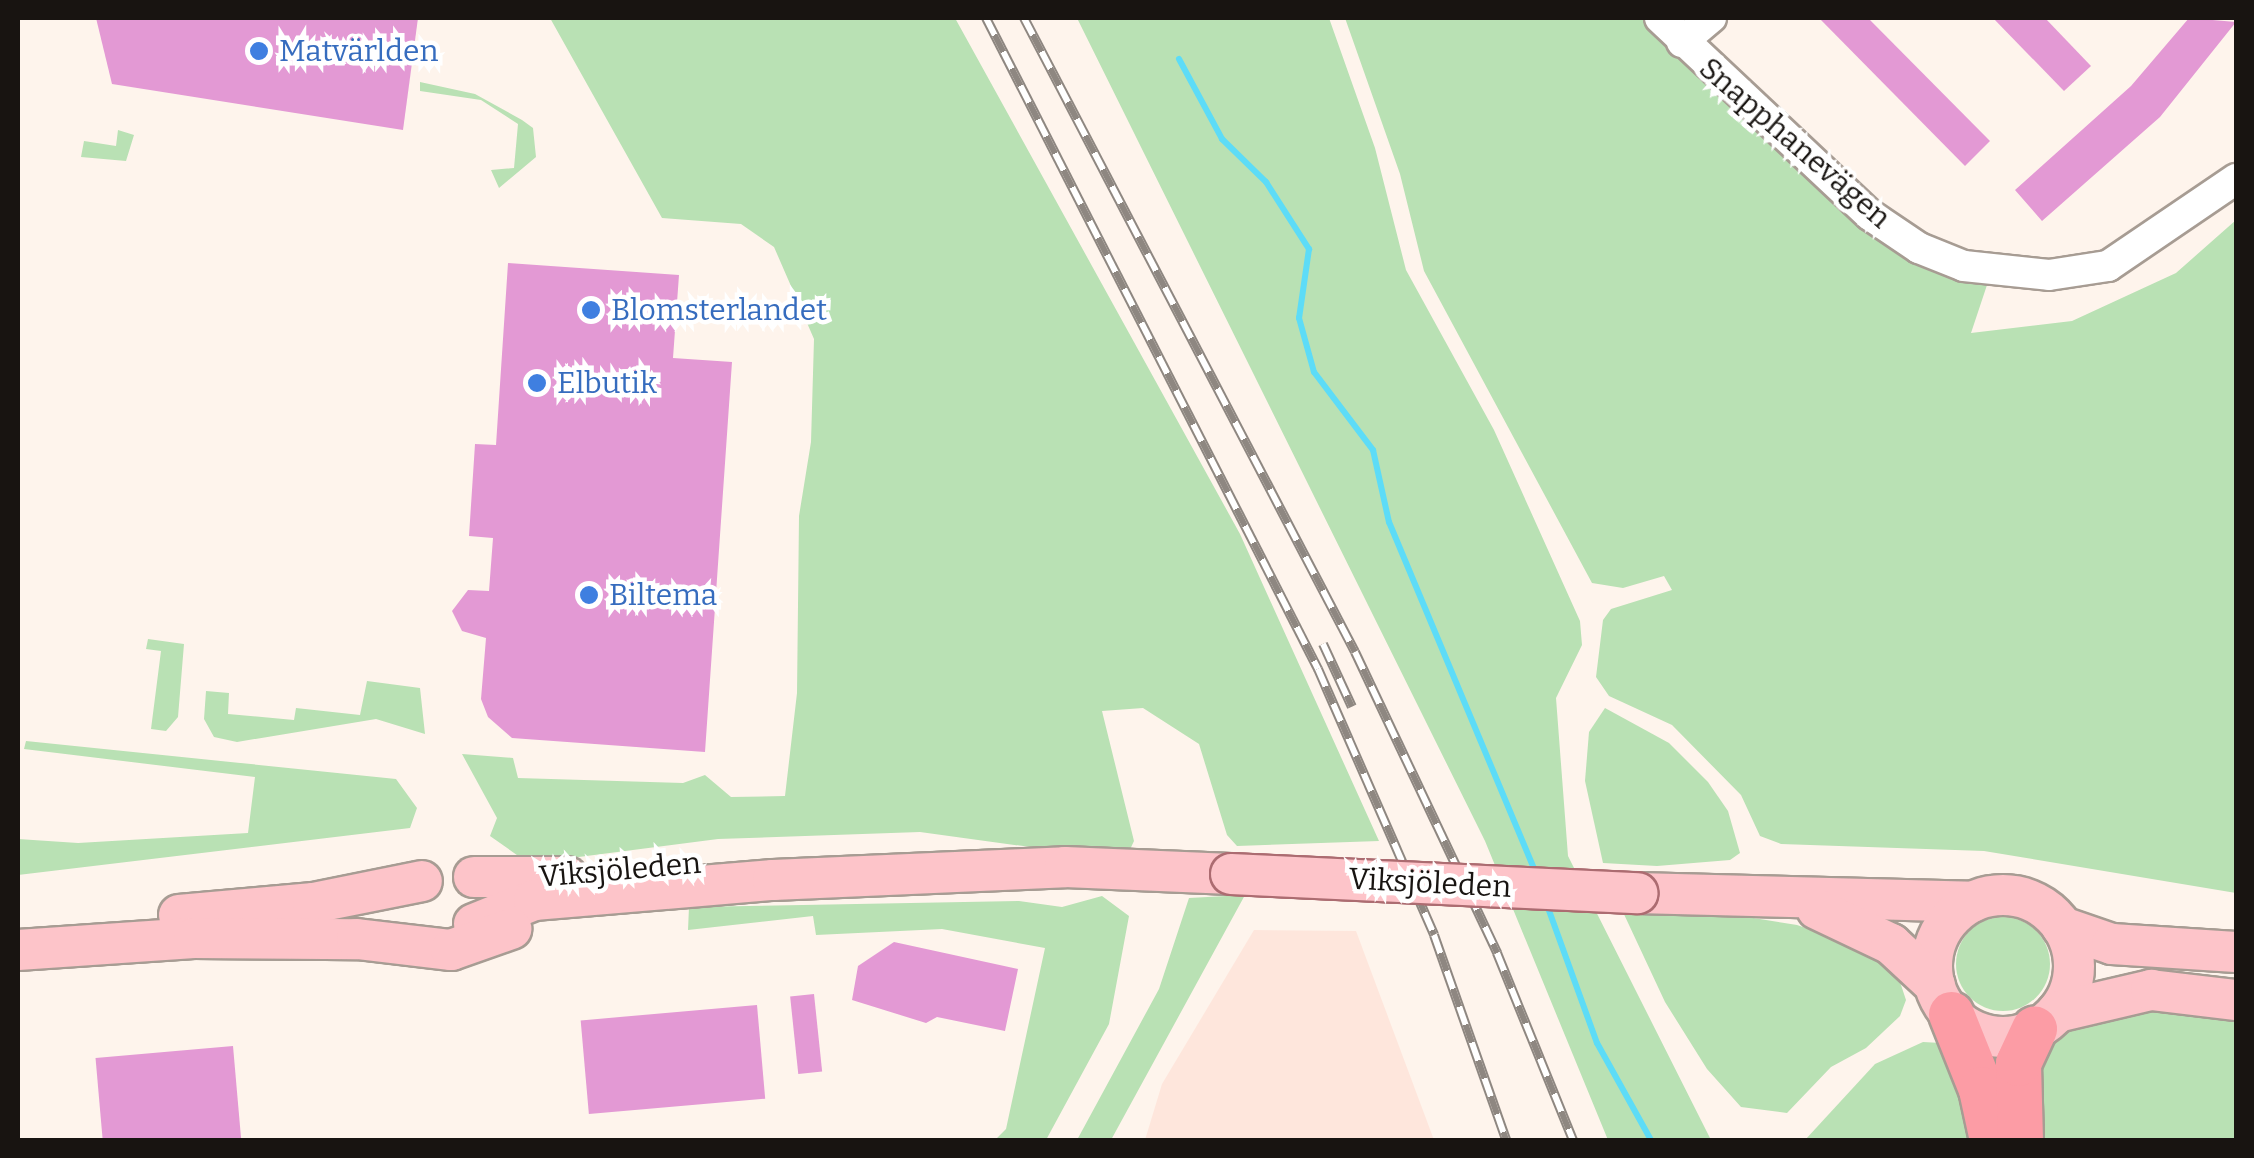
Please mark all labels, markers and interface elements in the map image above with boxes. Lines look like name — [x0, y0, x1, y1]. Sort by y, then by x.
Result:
place label: Matvärlden — [279, 33, 438, 69]
marker: Matvärlden — [248, 40, 270, 62]
street label: Snapphanevägen — [1692, 50, 1898, 236]
place label: Blomsterlandet — [611, 292, 827, 328]
marker: Blomsterlandet — [580, 299, 602, 321]
place label: Elbutik — [557, 365, 657, 401]
marker: Elbutik — [526, 372, 548, 394]
place label: Biltema — [609, 577, 717, 613]
marker: Biltema — [578, 584, 600, 606]
street label: Viksjöleden — [538, 845, 702, 895]
street label: Viksjöleden — [1348, 861, 1512, 905]

